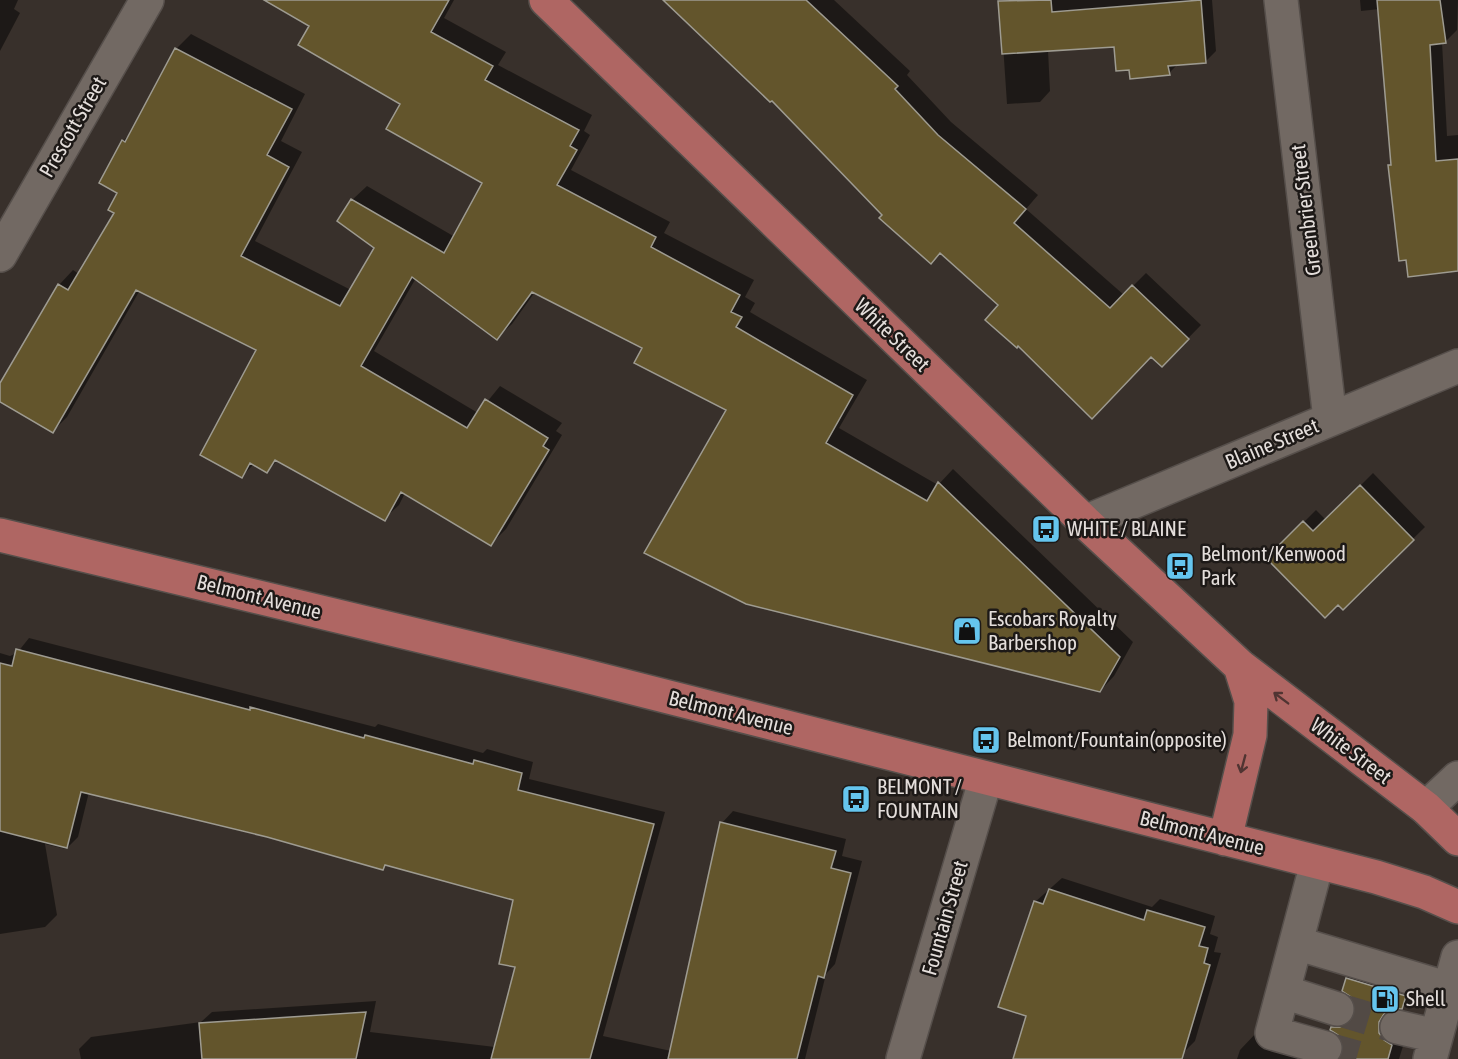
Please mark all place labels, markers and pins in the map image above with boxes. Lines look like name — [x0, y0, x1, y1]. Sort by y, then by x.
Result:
bus stop icon: WHITE / BLAINE — [1030, 513, 1062, 545]
place label: WHITE / BLAINE — [1067, 516, 1186, 540]
place label: Belmont/Kenwood Park — [1201, 541, 1346, 589]
bus stop icon: Belmont/Kenwood Park — [1164, 550, 1196, 582]
place label: Escobars Royalty Barbershop — [988, 606, 1117, 654]
shop icon: Escobars Royalty Barbershop — [951, 615, 983, 647]
bus stop icon: Belmont/Fountain(opposite) — [970, 724, 1002, 756]
place label: Belmont/Fountain(opposite) — [1007, 727, 1227, 751]
place label: BELMONT / FOUNTAIN — [877, 774, 962, 822]
bus stop icon: BELMONT / FOUNTAIN — [840, 783, 872, 815]
fuel station icon: Shell — [1369, 983, 1401, 1015]
place label: Shell — [1406, 986, 1446, 1010]

